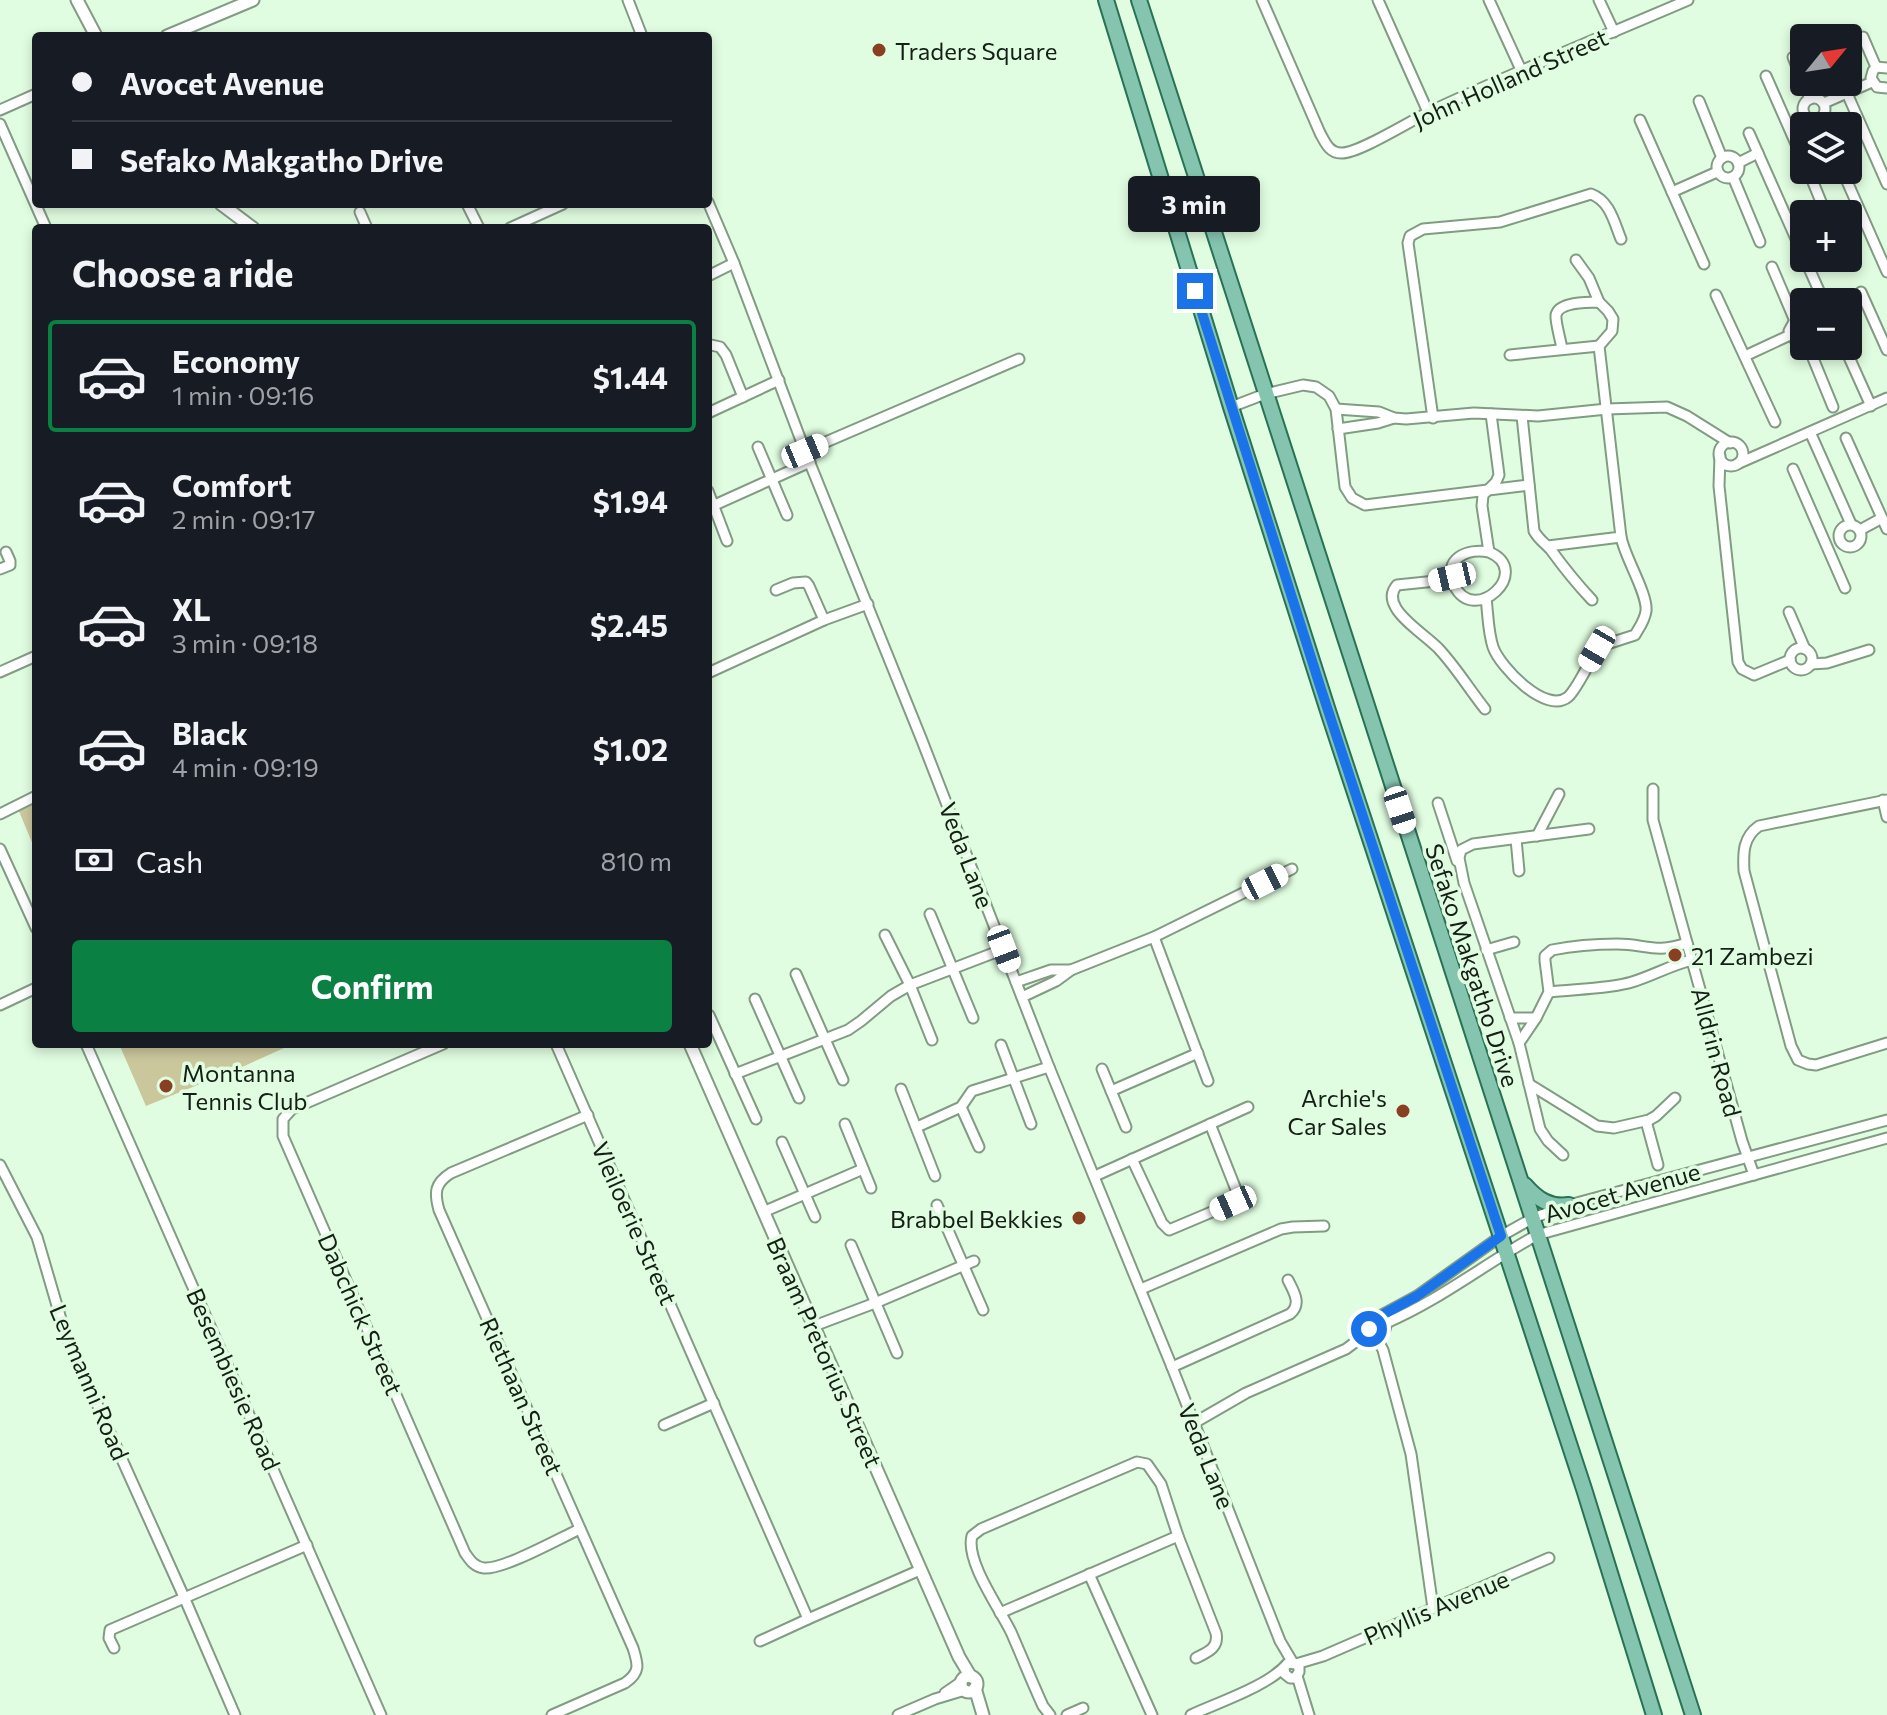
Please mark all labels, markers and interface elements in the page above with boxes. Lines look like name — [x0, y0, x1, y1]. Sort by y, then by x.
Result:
street label: John Holland Street — [1408, 22, 1612, 134]
north arrow — [1790, 24, 1862, 96]
map controls — [1790, 24, 1862, 360]
place label: Traders Square — [895, 36, 1057, 65]
marker: Traders Square — [870, 41, 888, 59]
text: Avocet Avenue — [120, 64, 324, 101]
button: layers — [1790, 112, 1862, 184]
text: Sefako Makgatho Drive — [120, 141, 443, 178]
callout: 3 min — [1129, 175, 1261, 231]
text: 3 min — [1161, 188, 1227, 219]
button: + — [1790, 200, 1862, 272]
text: Choose a ride — [72, 250, 293, 294]
route end — [1177, 273, 1213, 309]
button: − — [1790, 288, 1862, 360]
icon: car — [76, 340, 148, 412]
text: Economy — [172, 342, 300, 379]
text: $1.44 — [593, 358, 668, 395]
text: 1 min · 09:16 — [172, 379, 314, 410]
car — [778, 431, 832, 471]
icon: car — [76, 464, 148, 536]
text: Comfort — [172, 466, 291, 503]
text: $1.94 — [593, 482, 668, 519]
text: 2 min · 09:17 — [172, 503, 315, 534]
car — [1426, 560, 1478, 594]
icon: car — [76, 588, 148, 660]
text: XL — [172, 590, 211, 627]
text: $2.45 — [590, 606, 668, 643]
car — [1575, 622, 1619, 676]
text: 3 min · 09:18 — [172, 627, 318, 658]
icon: car — [76, 712, 148, 784]
text: Black — [172, 714, 248, 751]
text: $1.02 — [593, 730, 668, 767]
text: 4 min · 09:19 — [172, 751, 319, 782]
car — [1381, 783, 1419, 837]
street label: Veda Lane — [934, 798, 1000, 912]
icon: cash — [72, 838, 116, 882]
street label: Sefako Makgatho Drive — [1420, 840, 1526, 1090]
text: Cash — [136, 842, 203, 879]
text: 810 m — [600, 845, 672, 876]
car — [1238, 860, 1292, 904]
car — [984, 922, 1024, 976]
button: Confirm — [72, 940, 672, 1032]
place label: 21 Zambezi — [1691, 941, 1814, 970]
marker: 21 Zambezi — [1666, 946, 1684, 964]
street label: Alldrin Road — [1686, 984, 1748, 1120]
place label: Montanna Tennis Club — [182, 1058, 308, 1115]
marker: Montanna Tennis Club — [157, 1077, 175, 1095]
place label: Archie's Car Sales — [1288, 1083, 1387, 1140]
marker: Archie's Car Sales — [1394, 1102, 1412, 1120]
street label: Vleiloerie Street — [586, 1137, 684, 1309]
street label: Avocet Avenue — [1541, 1156, 1703, 1228]
car — [1206, 1182, 1260, 1224]
place label: Brabbel Bekkies — [890, 1204, 1063, 1233]
marker: Brabbel Bekkies — [1070, 1209, 1088, 1227]
street label: Dabchick Street — [312, 1229, 410, 1399]
street label: Braam Pretorius Street — [761, 1232, 889, 1472]
street label: Besembiesie Road — [181, 1284, 287, 1474]
street label: Leymanni Road — [44, 1300, 136, 1464]
route start — [1351, 1311, 1387, 1347]
street label: Riethaan Street — [474, 1313, 570, 1480]
street label: Veda Lane — [1173, 1399, 1241, 1513]
street label: Phyllis Avenue — [1359, 1563, 1513, 1651]

